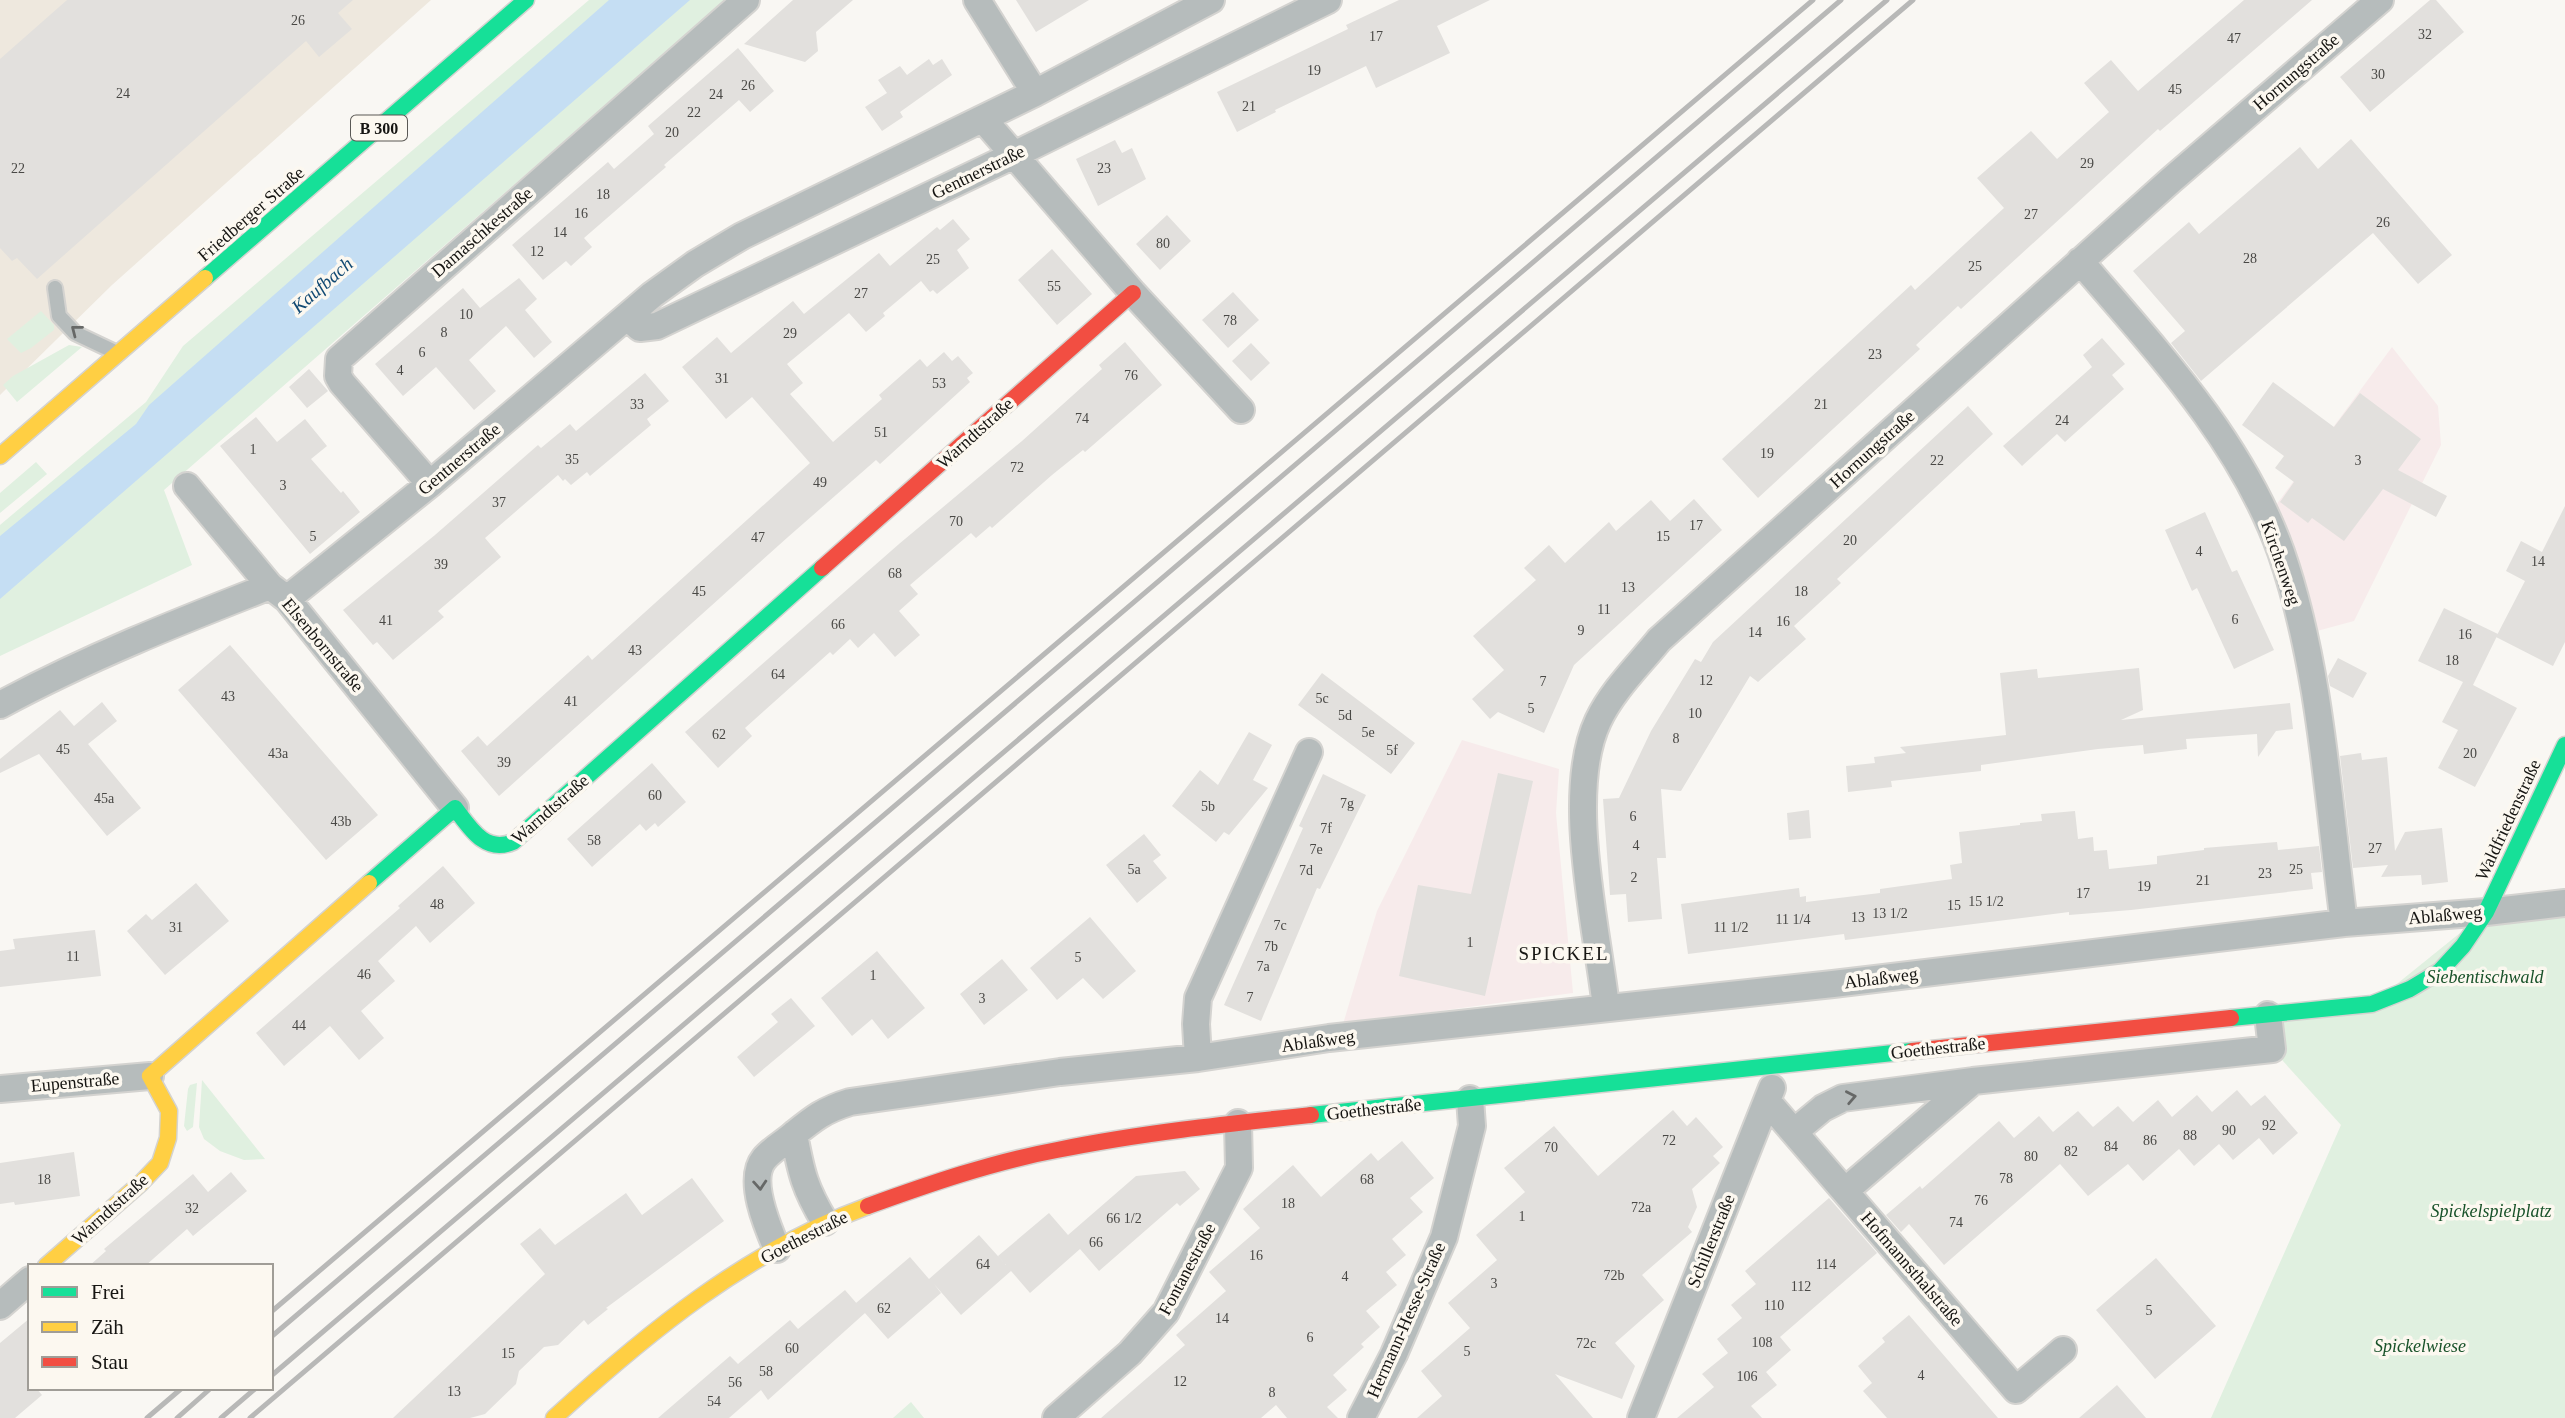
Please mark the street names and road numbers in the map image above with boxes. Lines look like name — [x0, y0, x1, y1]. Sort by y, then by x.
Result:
street label: Hornungstraße — [2249, 29, 2343, 115]
road number: B 300 — [351, 116, 407, 140]
street label: Gentnerstraße — [928, 141, 1028, 203]
street label: Friedberger Straße — [194, 162, 308, 266]
street label: Damaschkestraße — [428, 183, 536, 281]
street label: Warndtstraße — [933, 394, 1017, 472]
street label: Hornungstraße — [1826, 406, 1918, 492]
street label: Gentnerstraße — [414, 419, 504, 499]
street label: Kirchenweg — [2257, 518, 2305, 608]
street label: Elsenbornstraße — [278, 594, 368, 696]
street label: Waldfriedenstraße — [2471, 756, 2545, 884]
street label: Warndtstraße — [507, 770, 593, 848]
street label: Ablaßweg — [2407, 902, 2483, 928]
street label: Ablaßweg — [1843, 964, 1919, 992]
street label: Ablaßweg — [1280, 1026, 1356, 1056]
street label: Goethestraße — [1890, 1033, 1986, 1063]
street label: Eupenstraße — [30, 1068, 120, 1096]
street label: Goethestraße — [1326, 1094, 1422, 1124]
street label: Warndtstraße — [68, 1170, 152, 1248]
street label: Schillerstraße — [1683, 1191, 1739, 1291]
street label: Goethestraße — [757, 1207, 851, 1267]
street label: Hofmannsthalstraße — [1857, 1208, 1967, 1330]
street label: Fontanestraße — [1154, 1220, 1220, 1318]
street label: Hermann-Hesse-Straße — [1363, 1239, 1449, 1401]

